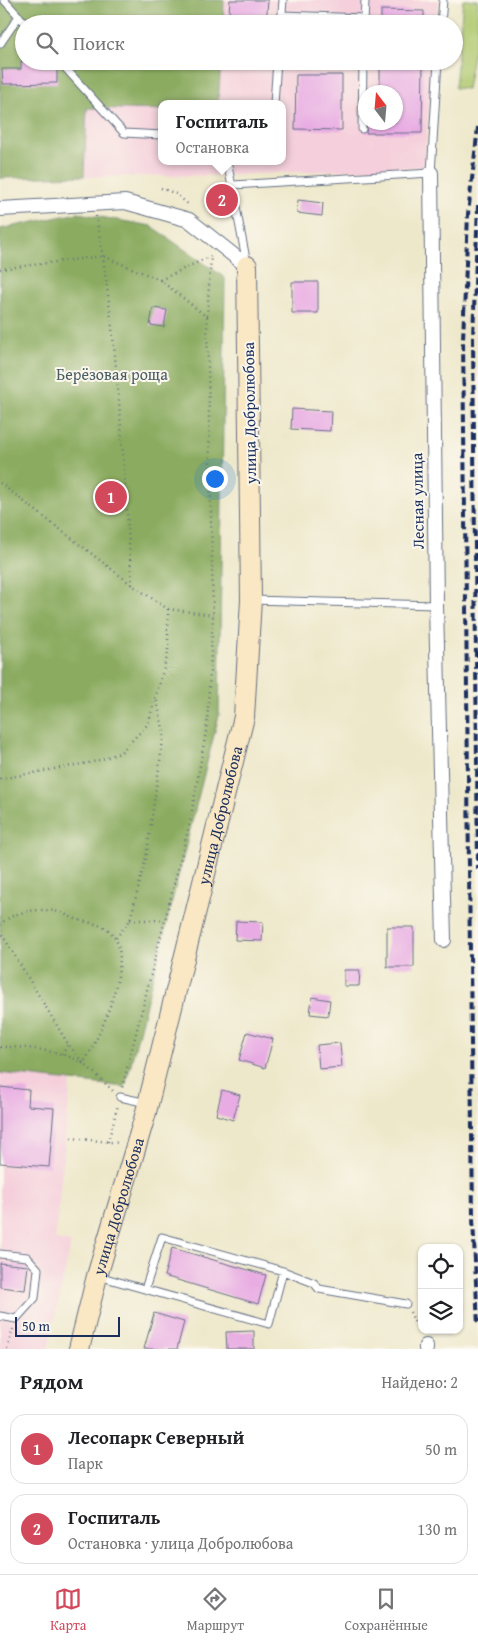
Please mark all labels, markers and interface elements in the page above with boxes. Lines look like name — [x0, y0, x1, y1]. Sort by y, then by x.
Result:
search box — [15, 15, 463, 70]
icon: search — [33, 29, 61, 57]
text: Поиск — [73, 29, 125, 57]
north arrow — [358, 85, 403, 130]
popup — [158, 100, 286, 165]
text: Госпиталь — [176, 107, 268, 135]
text: Остановка — [176, 135, 249, 159]
pin: 2 — [206, 181, 238, 219]
street label: улица Добролюбова — [236, 341, 262, 485]
park label: Берёзовая роща — [56, 362, 168, 386]
street label: Лесная улица — [404, 452, 430, 549]
your location — [202, 466, 228, 492]
pin: 1 — [95, 478, 127, 516]
street label: улица Добролюбова — [191, 743, 248, 888]
street label: улица Добролюбова — [86, 1134, 150, 1279]
map controls — [418, 1244, 463, 1334]
button: locate — [418, 1244, 463, 1289]
button: layers — [418, 1289, 463, 1334]
scale bar — [15, 1314, 120, 1337]
text: 50 m — [22, 1316, 50, 1336]
text: Рядом — [20, 1366, 83, 1397]
text: Найдено: 2 — [381, 1370, 458, 1394]
text: Лесопарк Северный — [68, 1423, 244, 1451]
text: 1 — [33, 1437, 41, 1461]
text: 50 m — [425, 1437, 457, 1461]
text: Парк — [68, 1451, 103, 1475]
text: Госпиталь — [68, 1503, 161, 1531]
text: 2 — [33, 1517, 41, 1541]
text: 130 m — [417, 1517, 457, 1541]
text: Остановка · улица Добролюбова — [68, 1531, 293, 1555]
tab: Карта — [50, 1585, 86, 1635]
tab: Маршрут — [187, 1585, 244, 1635]
tab: Сохранённые — [344, 1585, 428, 1635]

